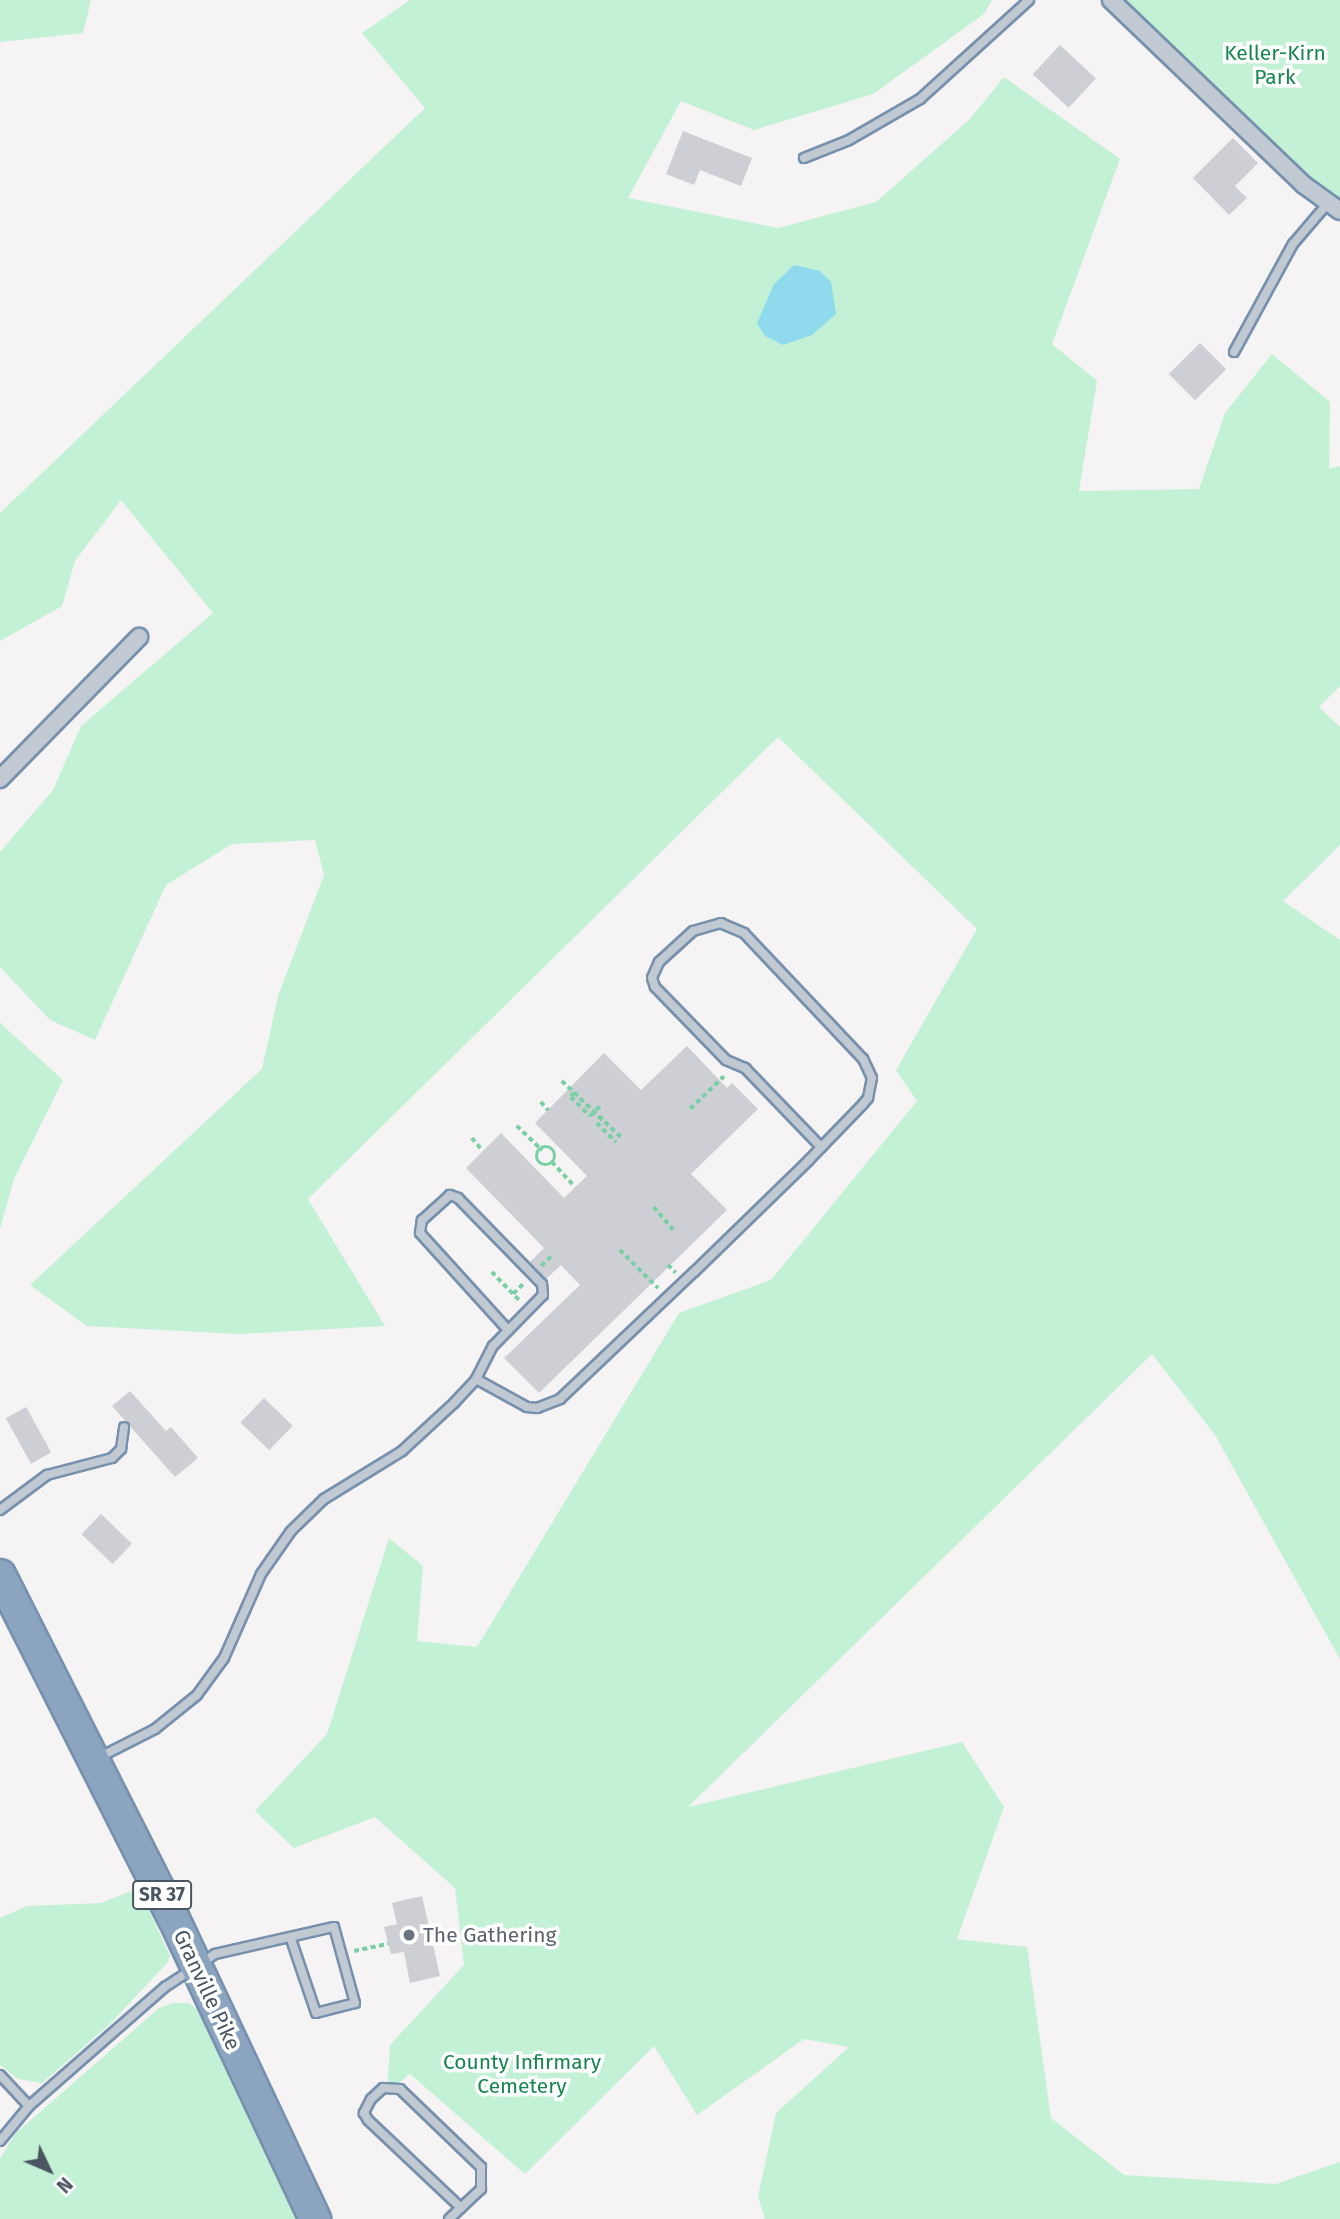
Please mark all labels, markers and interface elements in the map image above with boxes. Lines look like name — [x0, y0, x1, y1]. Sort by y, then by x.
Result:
park label: Keller-Kirn Park — [1224, 40, 1326, 90]
road number: SR 37 — [130, 1880, 194, 1910]
place label: The Gathering — [423, 1922, 556, 1948]
street label: Granville Pike — [168, 1926, 246, 2054]
marker: The Gathering — [401, 1927, 417, 1943]
park label: County Infirmary Cemetery — [443, 2049, 601, 2099]
north arrow — [14, 2135, 84, 2205]
text: N — [52, 2172, 77, 2197]

